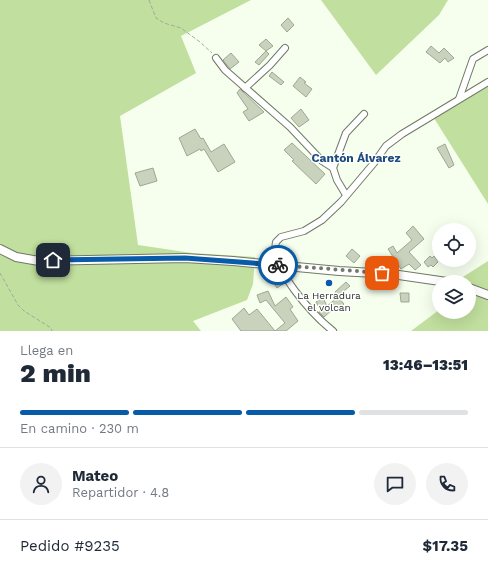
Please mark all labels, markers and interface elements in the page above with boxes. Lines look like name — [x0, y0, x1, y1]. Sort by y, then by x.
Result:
district label: Cantón Álvarez — [311, 151, 401, 165]
map controls — [432, 223, 476, 319]
button: locate — [432, 223, 476, 267]
pin — [36, 243, 70, 277]
courier — [258, 245, 298, 285]
icon: home — [42, 249, 64, 271]
icon: bike — [267, 254, 289, 276]
pin — [365, 256, 399, 290]
icon: bag — [371, 262, 393, 284]
button: layers — [432, 275, 476, 319]
marker: La Herradura el volcan — [324, 278, 334, 288]
place label: La Herradura el volcan — [297, 290, 361, 313]
text: Llega en — [20, 343, 73, 358]
text: 13:46–13:51 — [383, 356, 468, 374]
text: 2 min — [20, 358, 91, 388]
text: En camino · 230 m — [20, 421, 139, 436]
button: person — [20, 463, 62, 505]
button: chat — [374, 463, 416, 505]
button: phone — [426, 463, 468, 505]
text: Mateo — [72, 467, 118, 485]
text: Repartidor · 4.8 — [72, 485, 169, 500]
text: Pedido #9235 — [20, 537, 120, 555]
text: $17.35 — [423, 537, 468, 555]

